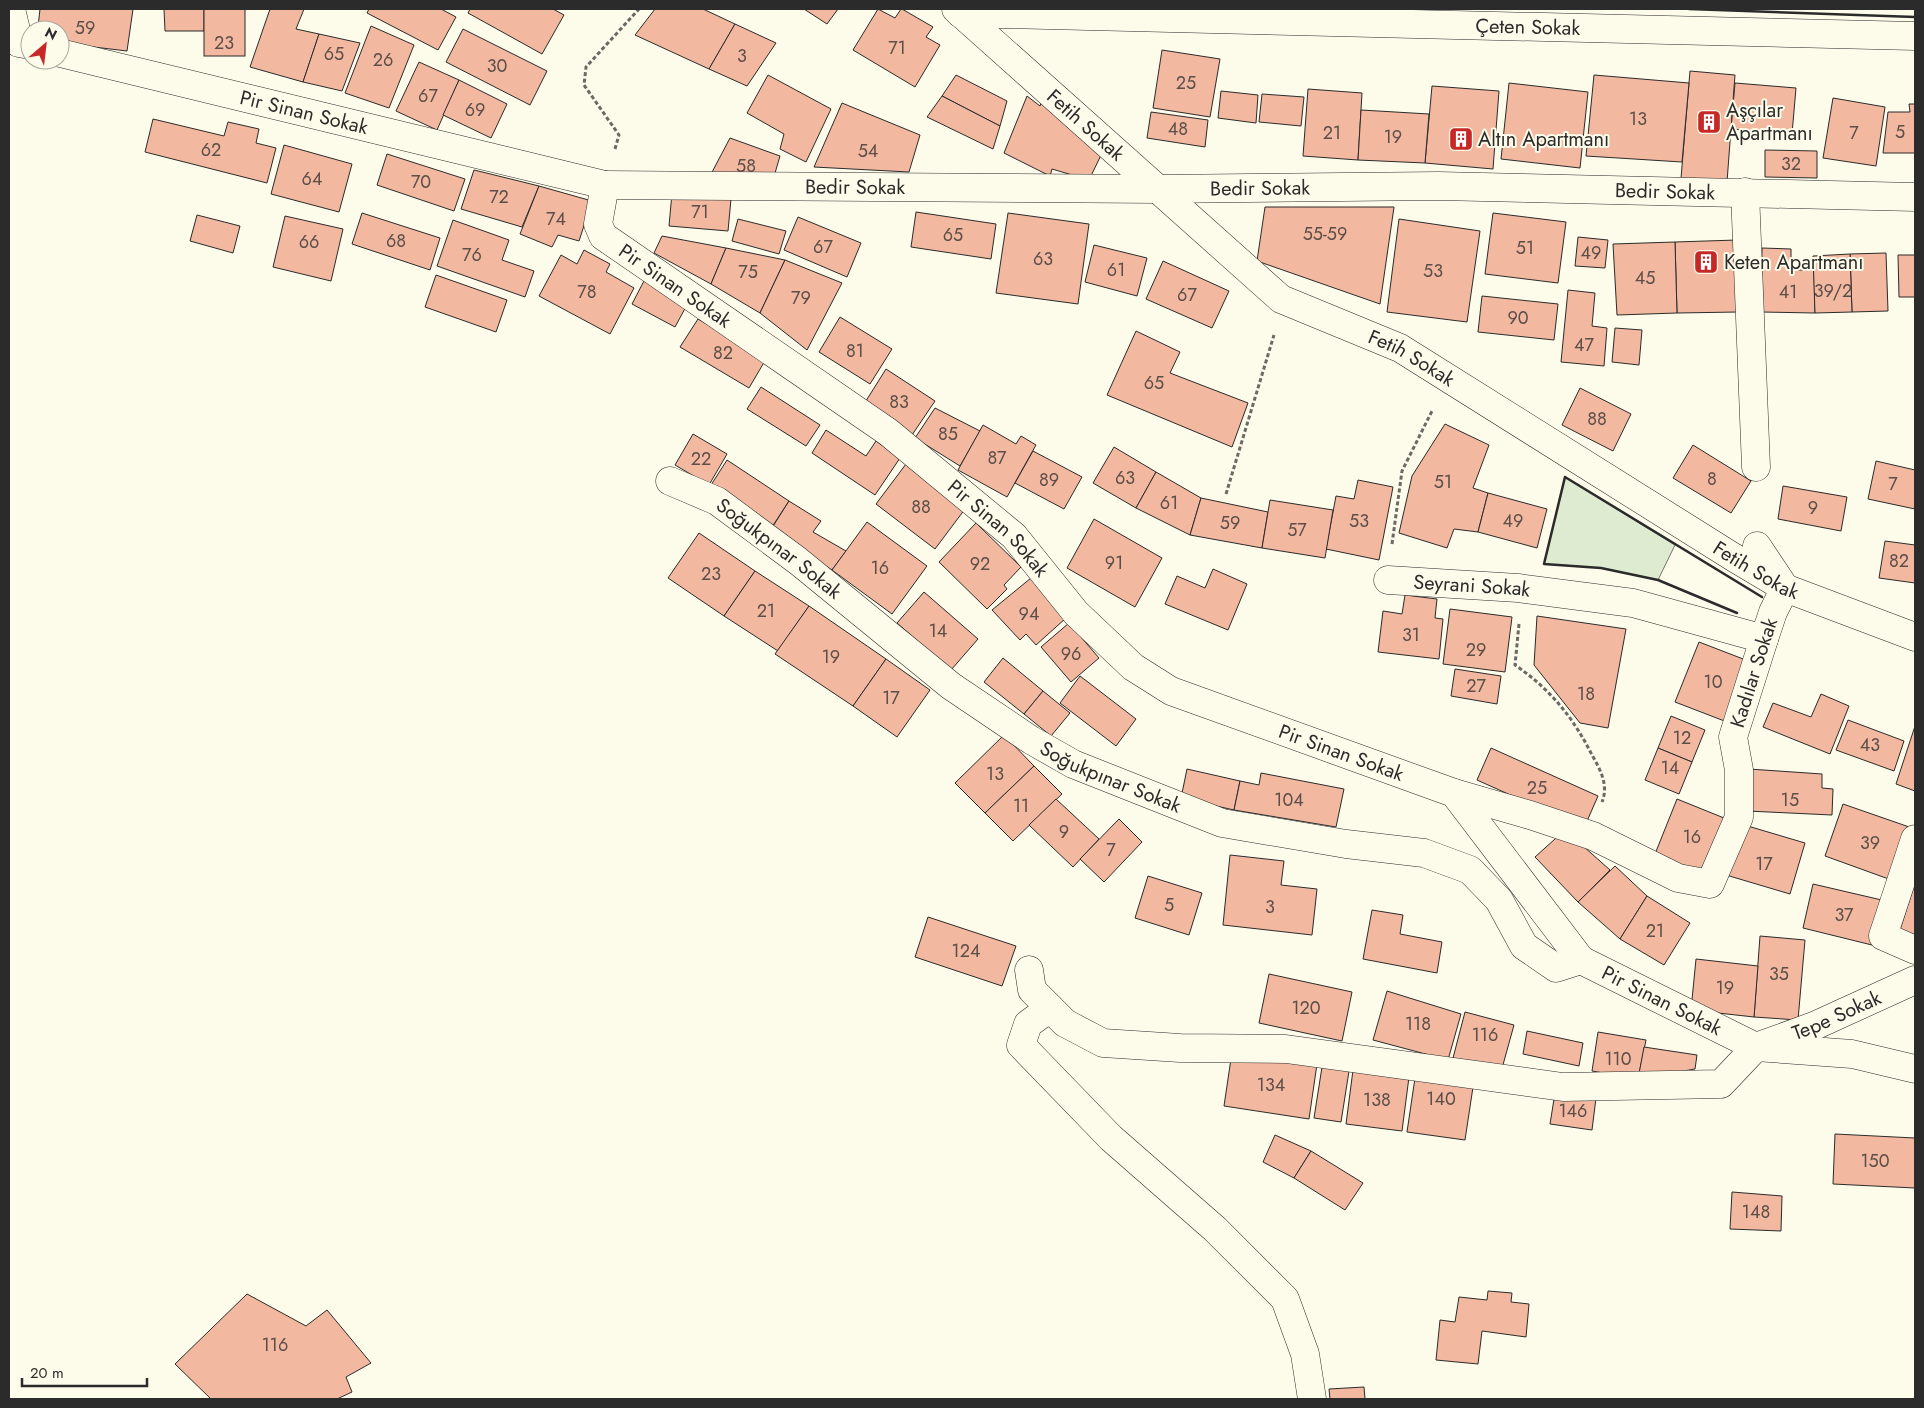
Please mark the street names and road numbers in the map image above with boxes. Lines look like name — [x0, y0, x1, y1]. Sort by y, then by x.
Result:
street label: Çeten Sokak — [1475, 11, 1581, 42]
street label: Fetih Sokak — [1041, 82, 1131, 168]
street label: Pir Sinan Sokak — [237, 83, 371, 142]
street label: Bedir Sokak — [805, 172, 905, 202]
street label: Bedir Sokak — [1210, 173, 1310, 203]
street label: Bedir Sokak — [1615, 176, 1715, 207]
street label: Pir Sinan Sokak — [613, 237, 738, 335]
street label: Fetih Sokak — [1364, 322, 1461, 394]
street label: Pir Sinan Sokak — [941, 473, 1056, 583]
street label: Soğukpınar Sokak — [710, 491, 848, 606]
street label: Fetih Sokak — [1707, 533, 1803, 606]
street label: Seyrani Sokak — [1412, 567, 1532, 604]
street label: Kadılar Sokak — [1722, 614, 1785, 731]
street label: Pir Sinan Sokak — [1275, 717, 1408, 788]
street label: Soğukpınar Sokak — [1035, 734, 1186, 820]
street label: Pir Sinan Sokak — [1597, 958, 1727, 1042]
street label: Tepe Sokak — [1788, 983, 1886, 1047]

